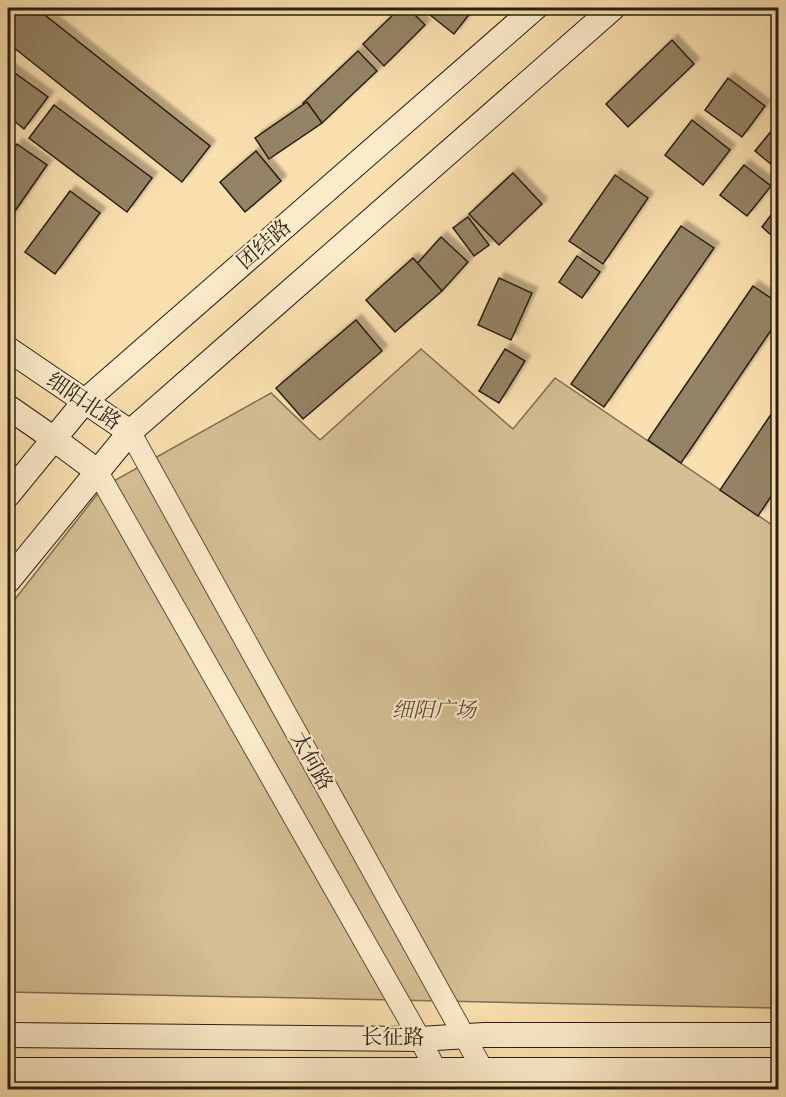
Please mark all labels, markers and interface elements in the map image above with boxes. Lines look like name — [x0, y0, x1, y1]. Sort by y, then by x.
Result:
street label: 团结路 — [232, 214, 298, 277]
street label: 细阳北路 — [40, 367, 126, 438]
park label: 细阳广场 — [392, 697, 478, 726]
street label: 太何路 — [283, 727, 339, 796]
street label: 长征路 — [362, 1024, 425, 1053]

